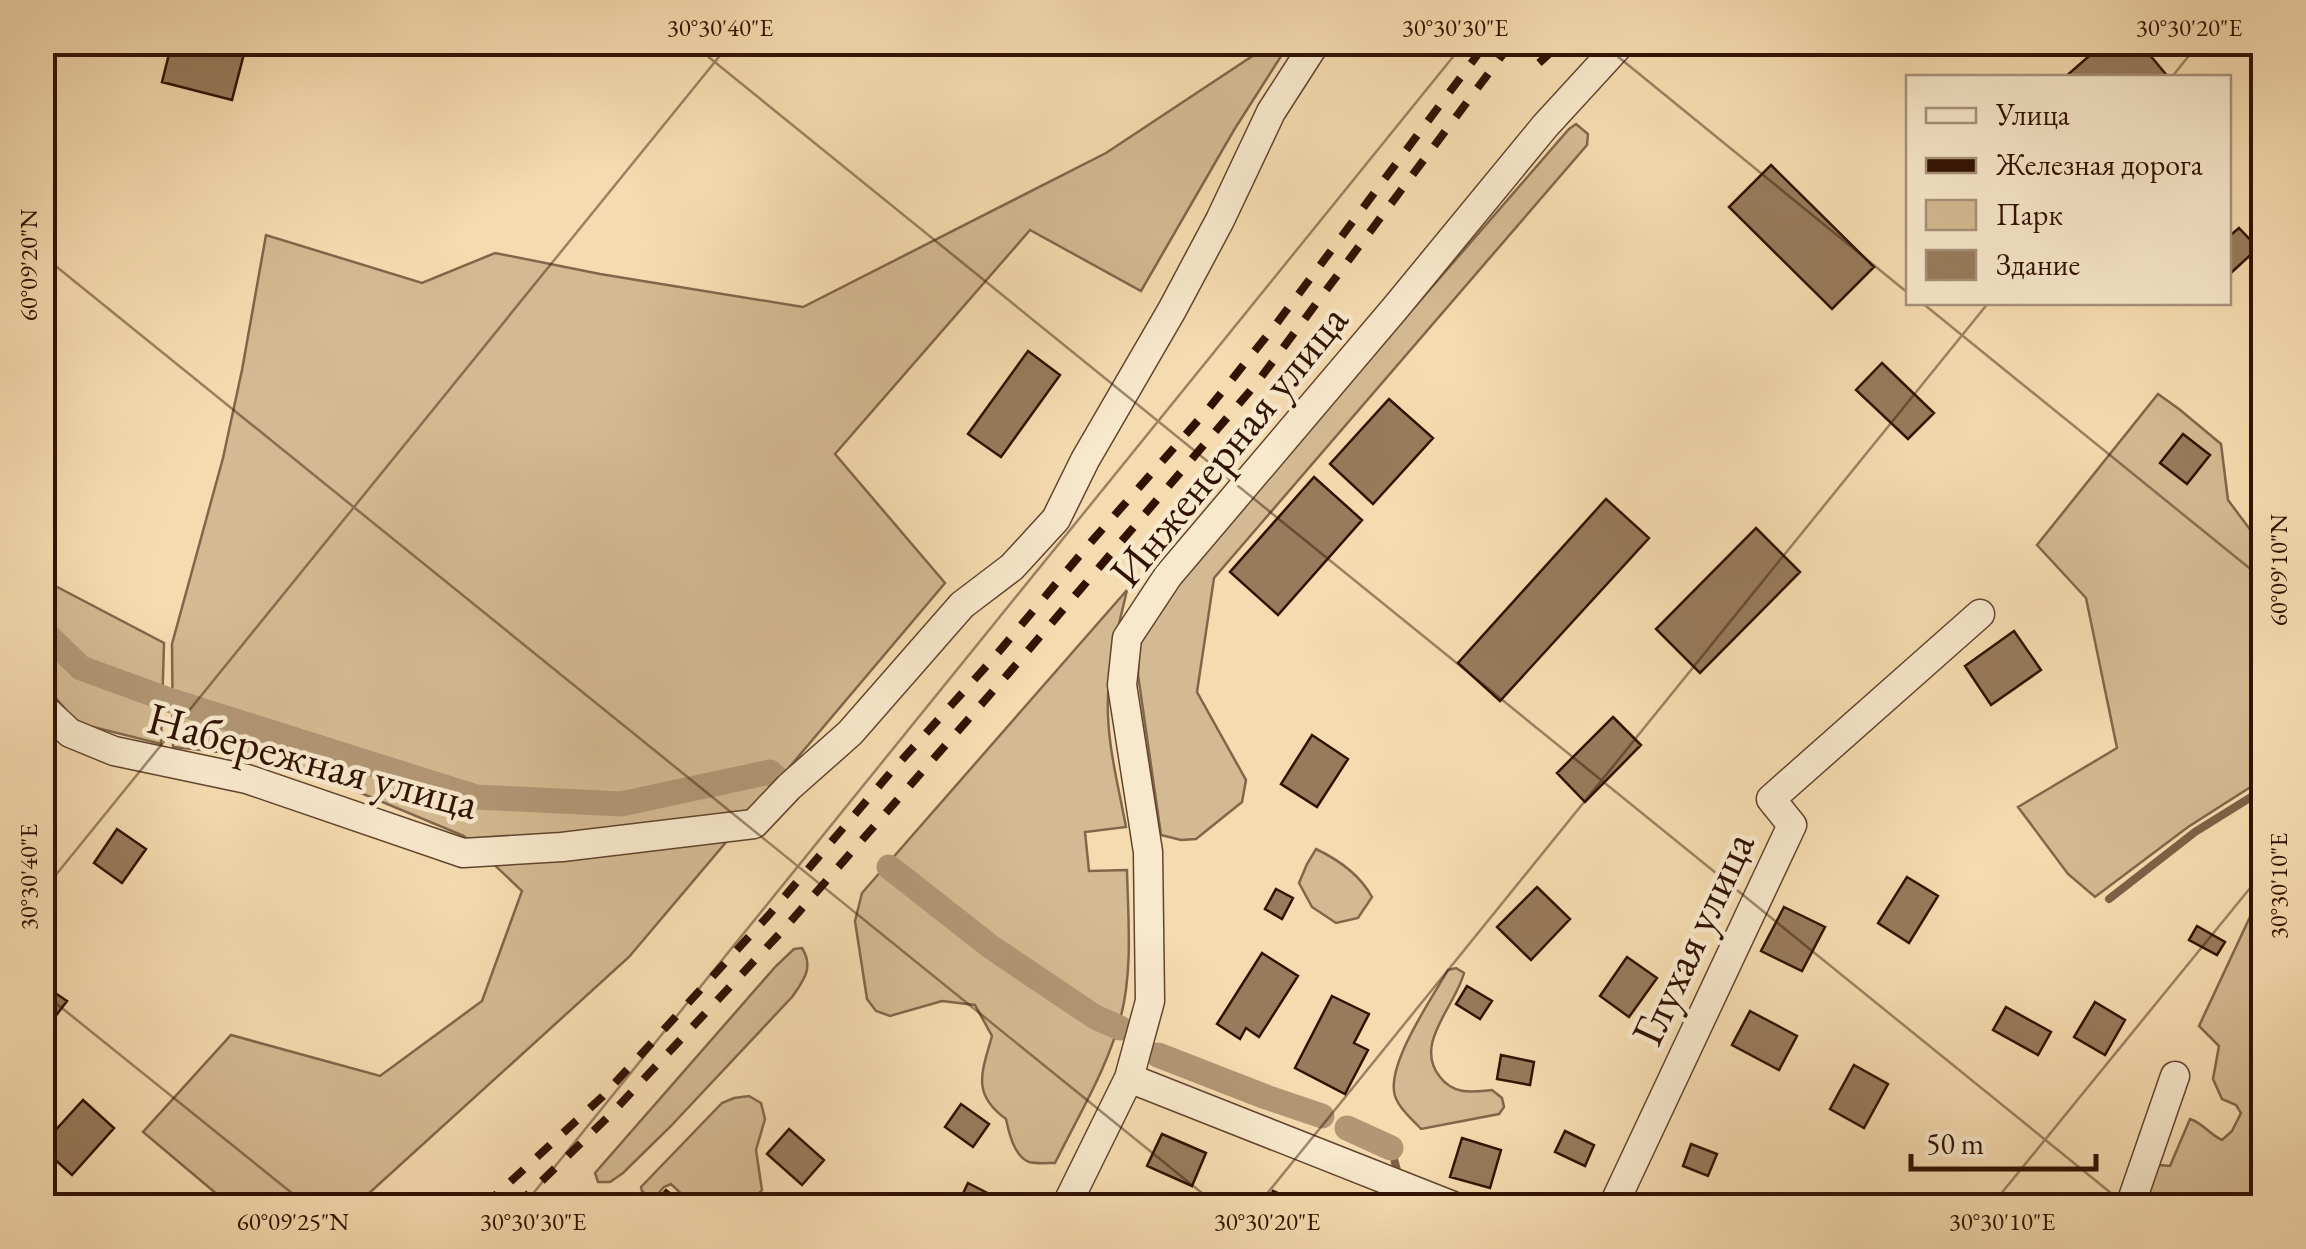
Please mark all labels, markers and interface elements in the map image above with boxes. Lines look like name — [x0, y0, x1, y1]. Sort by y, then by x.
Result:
text: 30°30'40"E — [667, 11, 773, 43]
text: 30°30'30"E — [1402, 11, 1508, 43]
text: 30°30'20"E — [2136, 11, 2242, 43]
legend — [1906, 75, 2231, 305]
text: Улица — [1995, 95, 2070, 134]
text: Железная дорога — [1995, 145, 2203, 184]
text: Парк — [1996, 195, 2063, 234]
text: 60°09'20"N — [12, 209, 44, 321]
text: Здание — [1996, 245, 2080, 284]
street label: Инженерная улица — [1096, 292, 1360, 598]
text: 60°09'10"N — [2262, 514, 2294, 626]
street label: Набережная улица — [141, 688, 485, 832]
street label: Глухая улица — [1617, 822, 1767, 1054]
text: 30°30'40"E — [12, 824, 44, 930]
text: 30°30'10"E — [2262, 833, 2294, 939]
scale bar — [1911, 1109, 2096, 1171]
text: 50 m — [1926, 1124, 1984, 1163]
text: 60°09'25"N — [237, 1205, 349, 1237]
text: 30°30'30"E — [480, 1205, 586, 1237]
text: 30°30'20"E — [1214, 1205, 1320, 1237]
text: 30°30'10"E — [1949, 1205, 2055, 1237]

